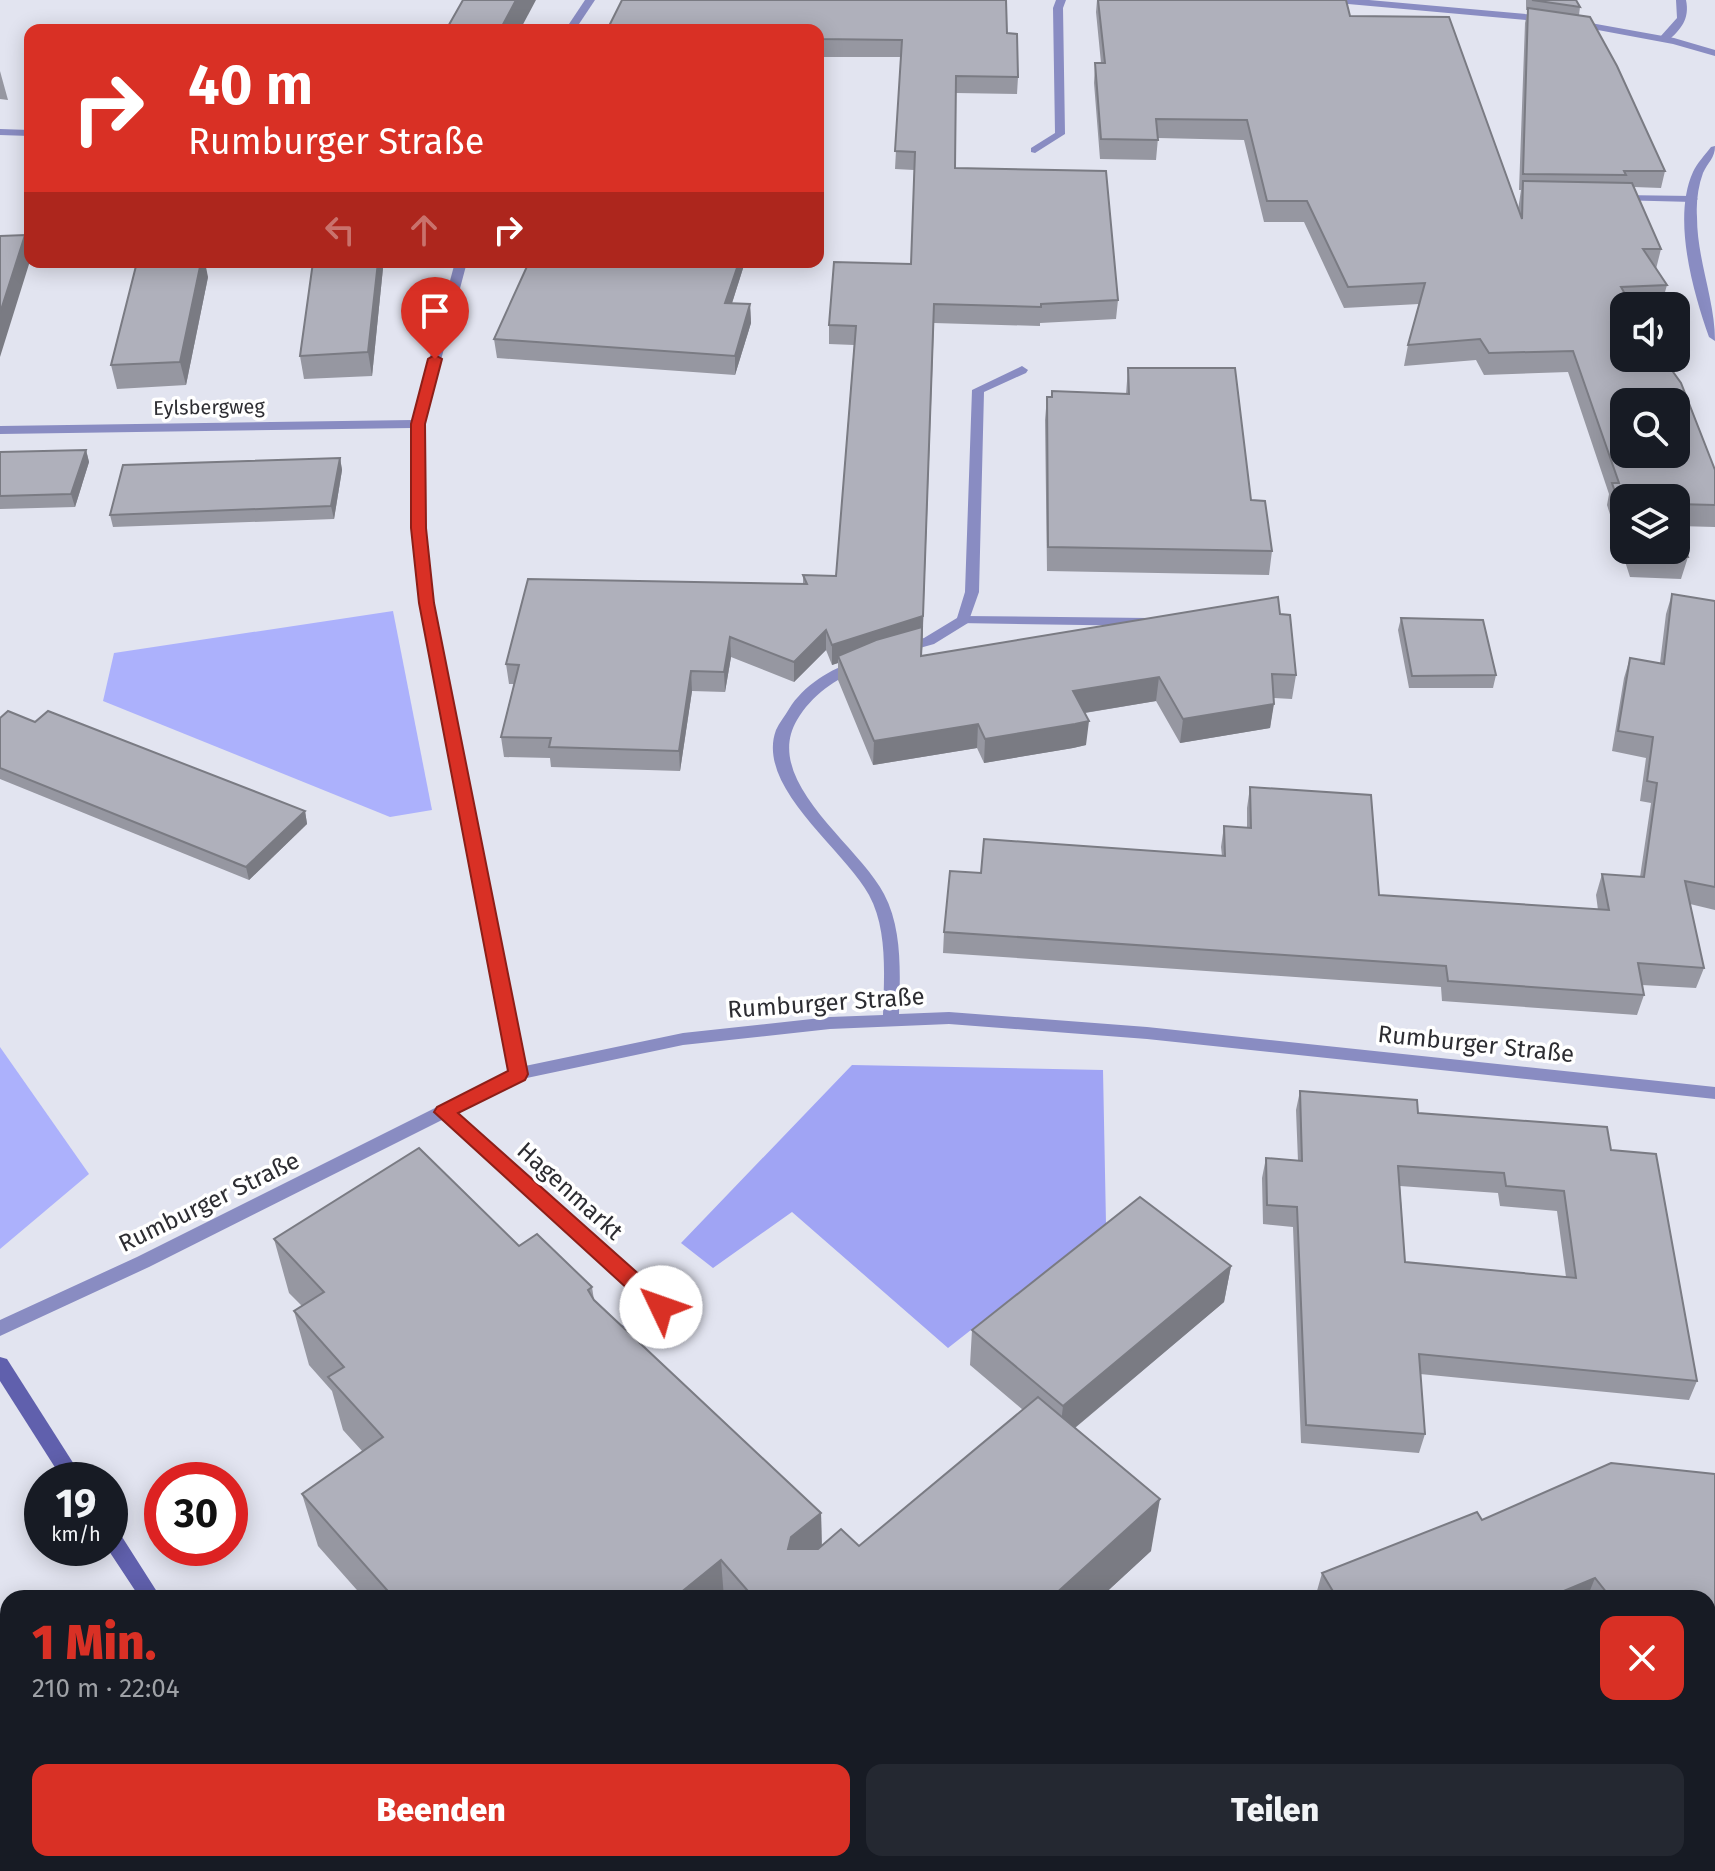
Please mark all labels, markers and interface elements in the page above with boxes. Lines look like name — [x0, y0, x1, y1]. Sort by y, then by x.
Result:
text: 40 m — [188, 52, 313, 119]
icon: right — [56, 56, 160, 160]
text: Rumburger Straße — [188, 120, 484, 164]
icon: left — [318, 208, 362, 252]
icon: ahead — [402, 208, 446, 252]
icon: right — [486, 208, 530, 252]
pin — [401, 277, 469, 359]
icon: arrive — [413, 289, 457, 333]
map controls — [1610, 292, 1690, 564]
button: sound — [1610, 292, 1690, 372]
button: search — [1610, 388, 1690, 468]
street label: Eylsbergweg — [153, 394, 266, 420]
button: layers — [1610, 484, 1690, 564]
street label: Rumburger Straße — [726, 982, 926, 1024]
street label: Rumburger Straße — [1376, 1020, 1576, 1068]
street label: Hagenmarkt — [512, 1136, 629, 1246]
street label: Rumburger Straße — [114, 1146, 304, 1258]
position arrow — [619, 1265, 703, 1349]
speed limit sign: 30 — [144, 1462, 248, 1566]
text: 19 — [56, 1480, 96, 1528]
text: km/h — [51, 1522, 101, 1546]
text: 1 Min. — [32, 1614, 156, 1672]
button: close — [1600, 1616, 1684, 1700]
text: 210 m · 22:04 — [32, 1673, 180, 1704]
button: Beenden — [32, 1764, 850, 1856]
button: Teilen — [866, 1764, 1684, 1856]

